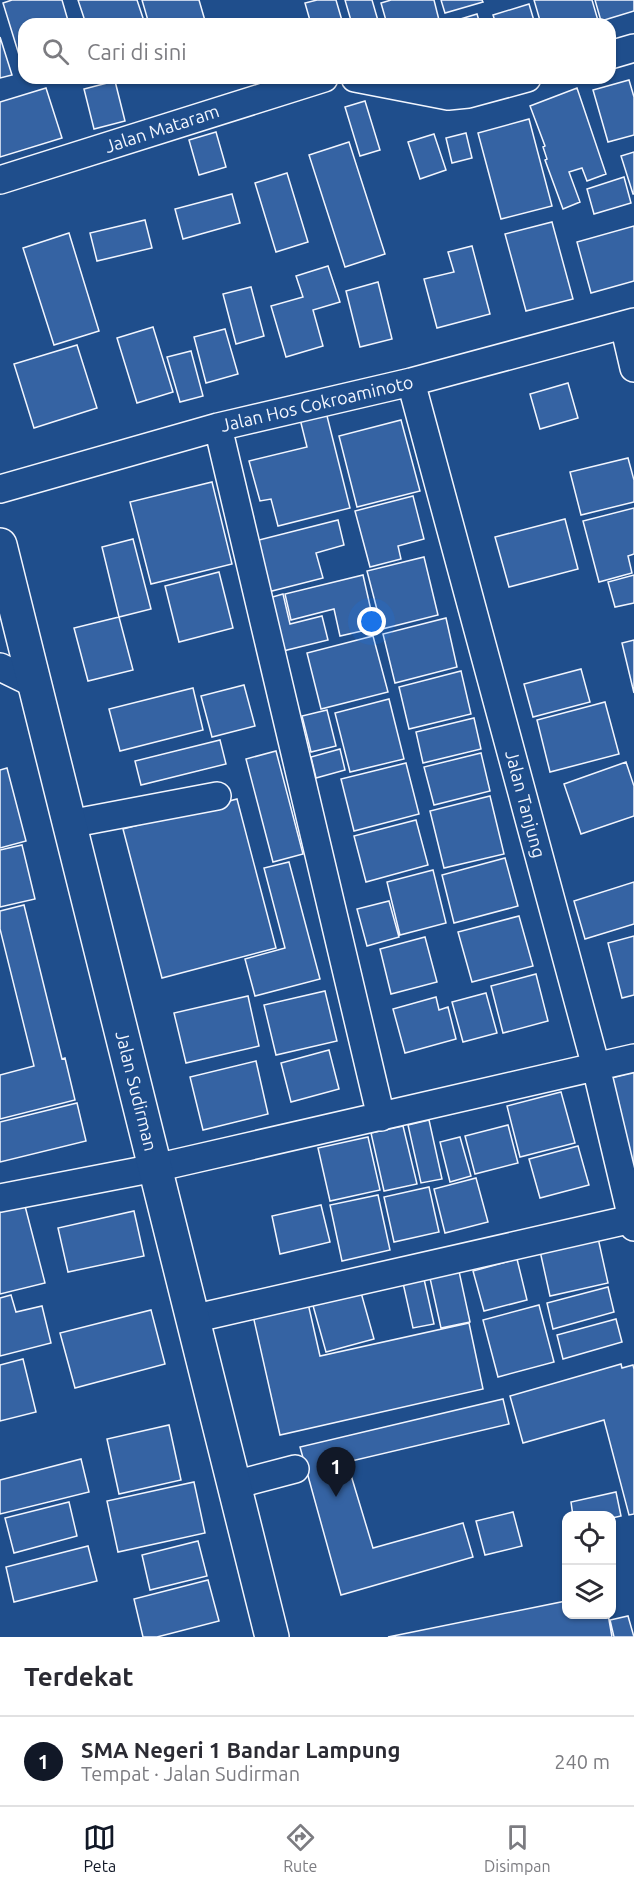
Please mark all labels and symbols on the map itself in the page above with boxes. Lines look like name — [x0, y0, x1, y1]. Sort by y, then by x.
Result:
street label: Jalan Mataram — [102, 100, 222, 156]
street label: Jalan Hos Cokroaminoto — [219, 371, 415, 435]
your location — [357, 607, 386, 636]
street label: Jalan Tanjung — [502, 748, 550, 860]
street label: Jalan Sudirman — [112, 1029, 162, 1153]
pin: 1 — [316, 1448, 356, 1497]

